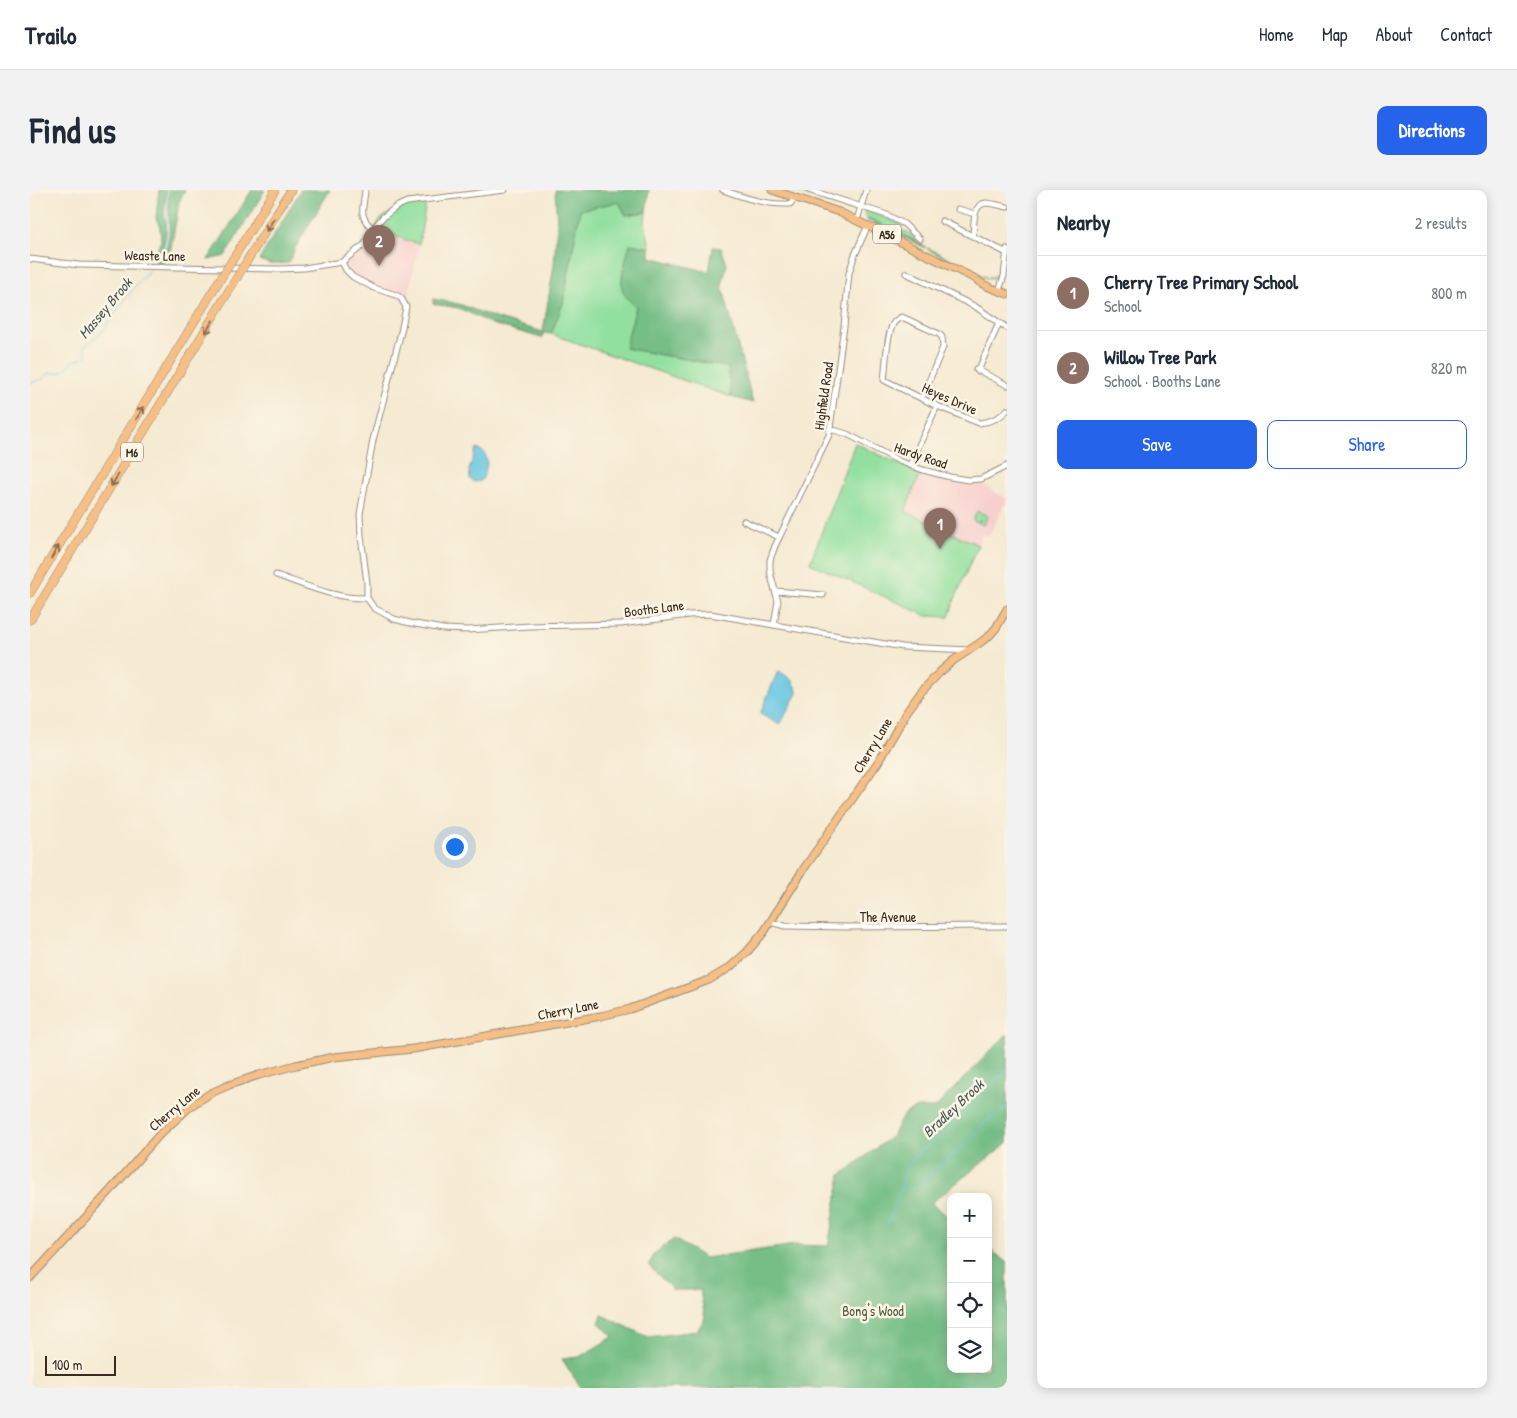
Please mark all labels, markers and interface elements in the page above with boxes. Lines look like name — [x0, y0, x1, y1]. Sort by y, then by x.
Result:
text: Trailo — [25, 19, 76, 51]
text: Home — [1259, 22, 1294, 47]
text: Map — [1322, 22, 1347, 47]
text: About — [1375, 22, 1412, 47]
text: Contact — [1440, 22, 1492, 47]
button: Directions — [1377, 106, 1487, 155]
text: Find us — [30, 107, 116, 154]
text: Nearby — [1057, 208, 1110, 237]
text: 2 results — [1415, 212, 1467, 234]
one-way arrow — [265, 217, 275, 231]
road number: A56 — [873, 224, 901, 244]
pin: 2 — [363, 225, 395, 266]
street label: Weaste Lane — [124, 245, 186, 265]
text: Cherry Tree Primary School — [1104, 269, 1298, 295]
water label: Massey Brook — [73, 272, 138, 343]
text: 1 — [1070, 282, 1076, 304]
text: 800 m — [1431, 282, 1467, 304]
text: School — [1104, 295, 1141, 317]
one-way arrow — [203, 319, 213, 333]
text: Willow Tree Park — [1104, 344, 1216, 370]
text: 2 — [1069, 357, 1077, 379]
text: 820 m — [1431, 357, 1467, 379]
street label: Highfield Road — [809, 360, 838, 431]
text: School · Booths Lane — [1104, 370, 1221, 392]
street label: Heyes Drive — [919, 377, 981, 420]
one-way arrow — [135, 406, 145, 420]
button: Save — [1057, 420, 1257, 469]
button: Share — [1267, 420, 1467, 469]
street label: Hardy Road — [892, 437, 951, 474]
road number: M6 — [121, 442, 143, 462]
one-way arrow — [109, 473, 119, 487]
pin: 1 — [924, 508, 956, 549]
one-way arrow — [51, 545, 61, 559]
street label: Booths Lane — [623, 595, 685, 621]
street label: Cherry Lane — [848, 713, 897, 777]
your location — [442, 834, 468, 860]
street label: The Avenue — [860, 907, 917, 926]
street label: Cherry Lane — [536, 994, 601, 1025]
water label: Bradley Brook — [918, 1073, 989, 1142]
street label: Cherry Lane — [144, 1081, 205, 1136]
map controls — [947, 1193, 992, 1373]
button: + — [947, 1193, 992, 1238]
button: − — [947, 1238, 992, 1283]
button: locate — [947, 1283, 992, 1328]
park label: Bong's Wood — [842, 1301, 904, 1321]
button: layers — [947, 1328, 992, 1373]
scale bar — [45, 1353, 116, 1376]
text: 100 m — [52, 1355, 82, 1374]

